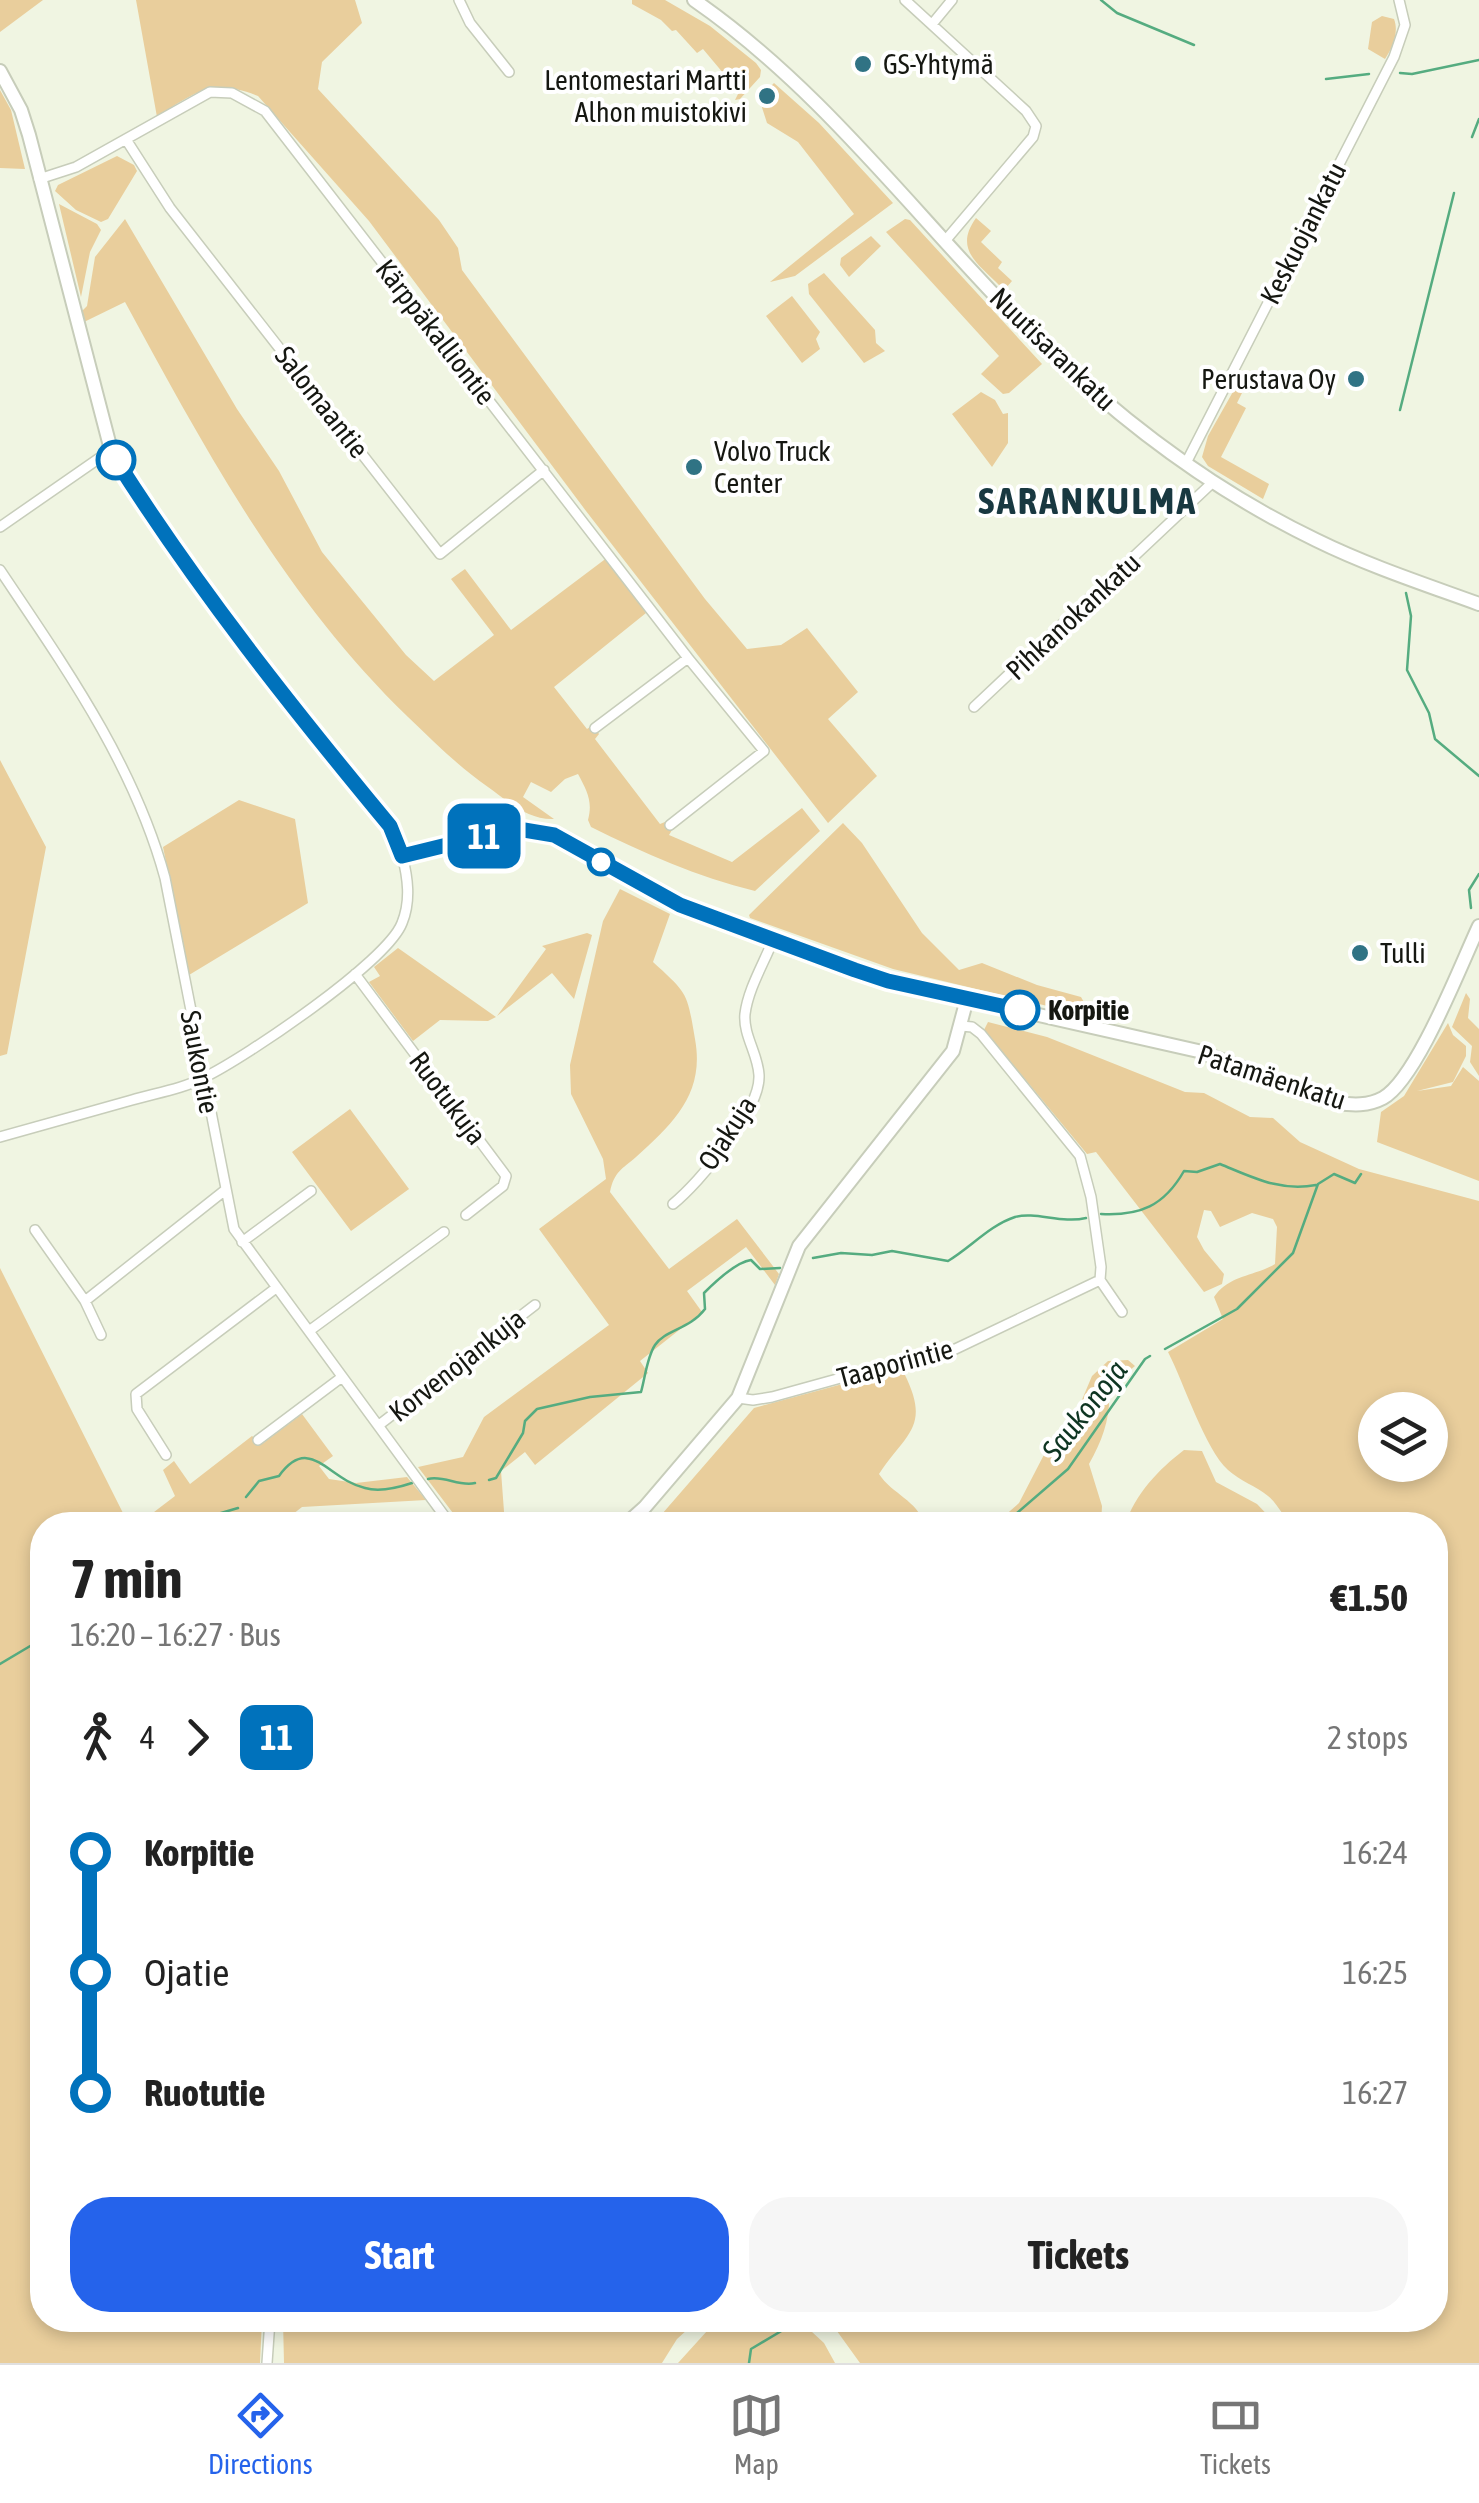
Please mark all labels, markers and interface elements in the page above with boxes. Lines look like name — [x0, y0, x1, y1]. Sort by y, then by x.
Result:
place label: GS-Yhtymä — [883, 48, 994, 80]
marker: GS-Yhtymä — [852, 53, 874, 75]
place label: Lentomestari Martti Alhon muistokivi — [544, 64, 747, 128]
marker: Lentomestari Martti Alhon muistokivi — [756, 85, 778, 107]
street label: Keskuojankatu — [1254, 157, 1352, 309]
street label: Kärppäkalliontie — [370, 253, 502, 411]
street label: Nuutisarankatu — [984, 281, 1122, 417]
street label: Salomaantie — [269, 340, 375, 464]
place label: Perustava Oy — [1201, 363, 1336, 395]
marker: Perustava Oy — [1345, 368, 1367, 390]
place label: Volvo Truck Center — [714, 435, 831, 499]
unlabelled marker — [97, 441, 135, 479]
marker: Volvo Truck Center — [683, 456, 705, 478]
district label: SARANKULMA — [978, 479, 1198, 522]
street label: Pihkanokankatu — [1000, 546, 1146, 686]
line badge: 11 — [439, 804, 529, 868]
text: 11 — [468, 816, 500, 856]
unlabelled marker — [588, 849, 614, 875]
place label: Tulli — [1380, 937, 1426, 969]
marker: Tulli — [1349, 942, 1371, 964]
marker: Korpitie — [1001, 991, 1039, 1029]
place label: Korpitie — [1048, 994, 1130, 1026]
street label: Saukontie — [174, 1008, 226, 1116]
street label: Patamäenkatu — [1194, 1038, 1350, 1116]
street label: Ruotukuja — [403, 1045, 493, 1151]
street label: Ojakuja — [691, 1090, 763, 1176]
street label: Korvenojankuja — [383, 1302, 531, 1428]
street label: Taaporintie — [834, 1332, 956, 1394]
water label: Saukonoja — [1034, 1353, 1134, 1467]
map controls — [1358, 1392, 1448, 1482]
button: layers — [1358, 1392, 1448, 1482]
text: 7 min — [70, 1547, 182, 1610]
text: €1.50 — [1331, 1576, 1408, 1619]
text: 16:20 – 16:27 · Bus — [70, 1616, 281, 1653]
icon: walk — [70, 1710, 125, 1765]
icon: forward — [170, 1710, 225, 1765]
text: 11 — [260, 1717, 293, 1757]
text: 4 — [140, 1719, 155, 1756]
text: 2 stops — [1327, 1719, 1408, 1756]
text: Korpitie — [144, 1831, 255, 1874]
text: 16:24 — [1342, 1834, 1408, 1871]
text: Ojatie — [144, 1951, 230, 1994]
text: 16:25 — [1342, 1954, 1408, 1991]
text: Ruotutie — [144, 2071, 265, 2114]
text: 16:27 — [1342, 2074, 1408, 2111]
button: Start — [70, 2197, 729, 2312]
button: Tickets — [749, 2197, 1408, 2312]
tab: Directions — [208, 2388, 313, 2480]
tab: Map — [729, 2388, 784, 2480]
tab: Tickets — [1200, 2388, 1271, 2480]

